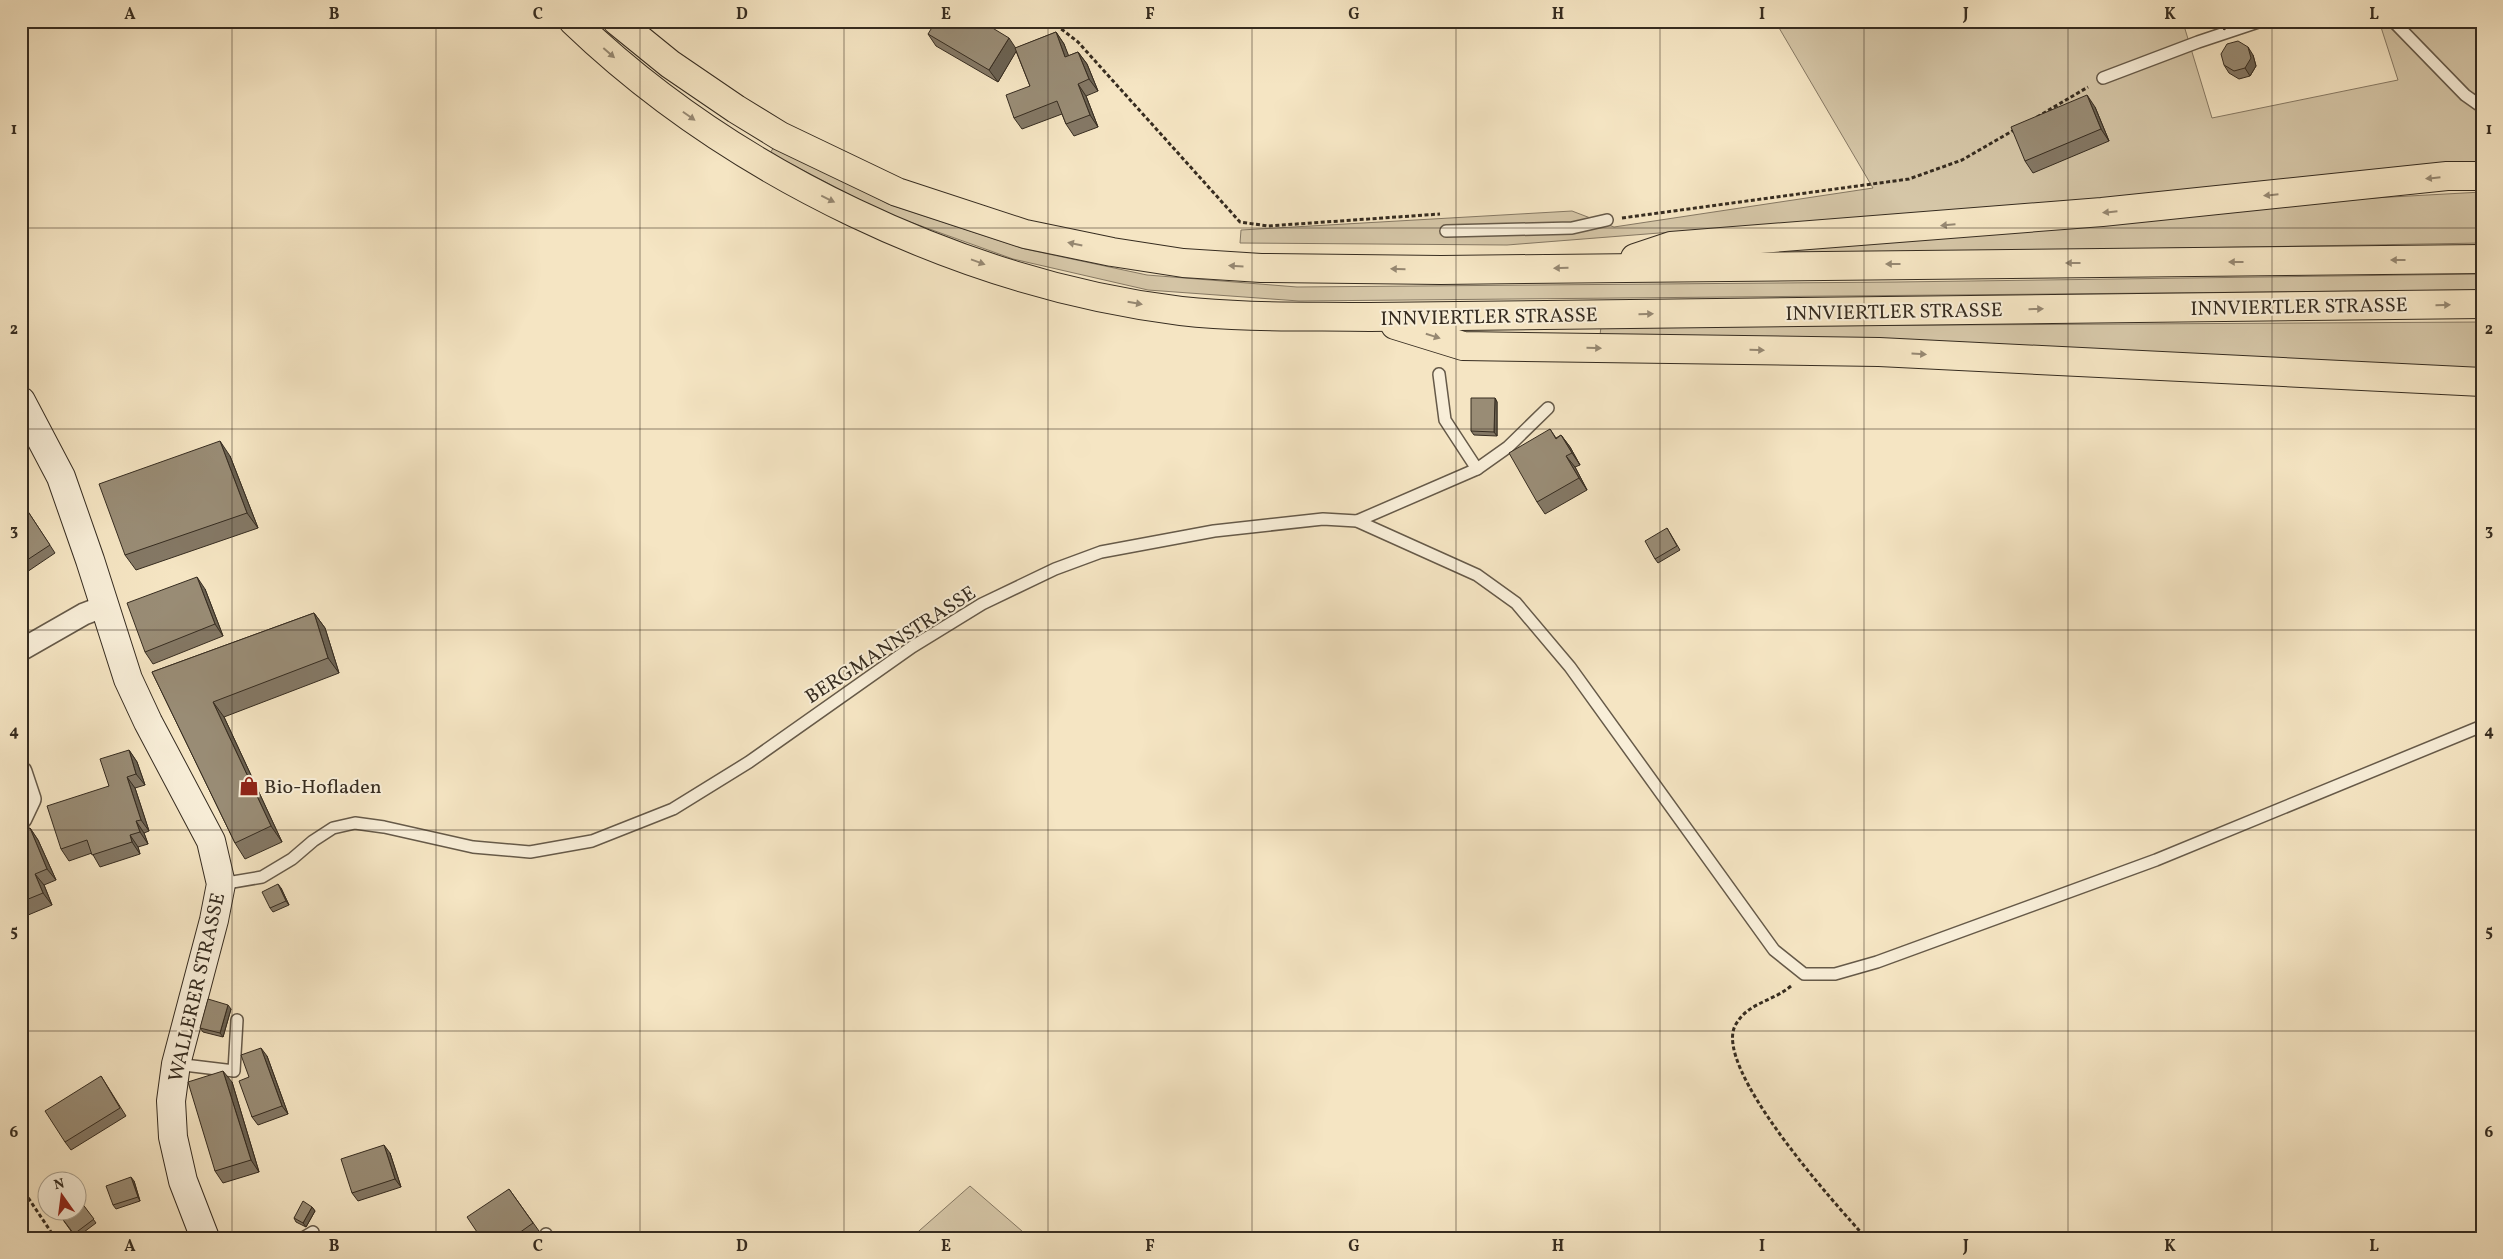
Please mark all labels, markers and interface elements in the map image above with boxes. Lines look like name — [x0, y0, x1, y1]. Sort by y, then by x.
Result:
text: A — [124, 4, 136, 26]
text: B — [329, 4, 340, 26]
text: C — [533, 4, 543, 26]
text: D — [736, 4, 748, 26]
text: E — [941, 4, 951, 26]
text: F — [1145, 4, 1155, 26]
text: G — [1348, 4, 1360, 26]
text: H — [1552, 4, 1564, 26]
text: I — [1759, 4, 1765, 26]
text: J — [1962, 4, 1969, 26]
text: K — [2164, 4, 2176, 26]
text: L — [2369, 4, 2379, 26]
one-way arrow — [603, 48, 616, 59]
one-way arrow — [682, 111, 696, 121]
text: 1 — [11, 119, 17, 141]
text: 1 — [2486, 119, 2492, 141]
one-way arrow — [2425, 174, 2441, 182]
one-way arrow — [2263, 191, 2279, 199]
one-way arrow — [821, 195, 835, 203]
one-way arrow — [2102, 208, 2118, 216]
one-way arrow — [1940, 221, 1956, 229]
one-way arrow — [1068, 240, 1083, 248]
one-way arrow — [2390, 256, 2406, 264]
one-way arrow — [2227, 258, 2243, 266]
one-way arrow — [970, 259, 985, 266]
one-way arrow — [2065, 259, 2081, 267]
one-way arrow — [1885, 260, 1901, 268]
one-way arrow — [1228, 262, 1244, 270]
one-way arrow — [1553, 264, 1569, 272]
one-way arrow — [1390, 265, 1406, 273]
street label: INNVIERTLER STRASSE — [2190, 292, 2408, 324]
street label: INNVIERTLER STRASSE — [1785, 297, 2003, 329]
one-way arrow — [1127, 299, 1143, 307]
one-way arrow — [2436, 301, 2452, 309]
street label: INNVIERTLER STRASSE — [1380, 302, 1598, 334]
one-way arrow — [2028, 305, 2044, 313]
one-way arrow — [1638, 310, 1654, 318]
text: 2 — [10, 319, 18, 341]
text: 2 — [2485, 319, 2493, 341]
one-way arrow — [1426, 333, 1441, 341]
one-way arrow — [1586, 344, 1602, 352]
one-way arrow — [1749, 346, 1765, 354]
one-way arrow — [1911, 351, 1927, 359]
text: 3 — [10, 520, 18, 542]
text: 3 — [2485, 520, 2493, 542]
street label: BERGMANNSTRASSE — [800, 580, 982, 711]
text: 4 — [9, 721, 19, 743]
text: 4 — [2484, 721, 2494, 743]
place label: Bio-Hofladen — [264, 774, 382, 802]
shop icon: Bio-Hofladen — [238, 775, 260, 797]
street label: WALLERER STRASSE — [163, 890, 233, 1085]
text: 5 — [10, 921, 18, 943]
text: 5 — [2485, 921, 2493, 943]
text: 6 — [10, 1122, 19, 1144]
text: 6 — [2485, 1122, 2494, 1144]
north arrow — [38, 1172, 88, 1222]
text: N — [52, 1174, 66, 1195]
text: A — [124, 1236, 136, 1258]
text: B — [329, 1236, 340, 1258]
text: C — [533, 1236, 543, 1258]
text: D — [736, 1236, 748, 1258]
text: E — [941, 1236, 951, 1258]
text: F — [1145, 1236, 1155, 1258]
text: G — [1348, 1236, 1360, 1258]
text: H — [1552, 1236, 1564, 1258]
text: I — [1759, 1236, 1765, 1258]
text: J — [1962, 1236, 1969, 1258]
text: K — [2164, 1236, 2176, 1258]
text: L — [2369, 1236, 2379, 1258]

